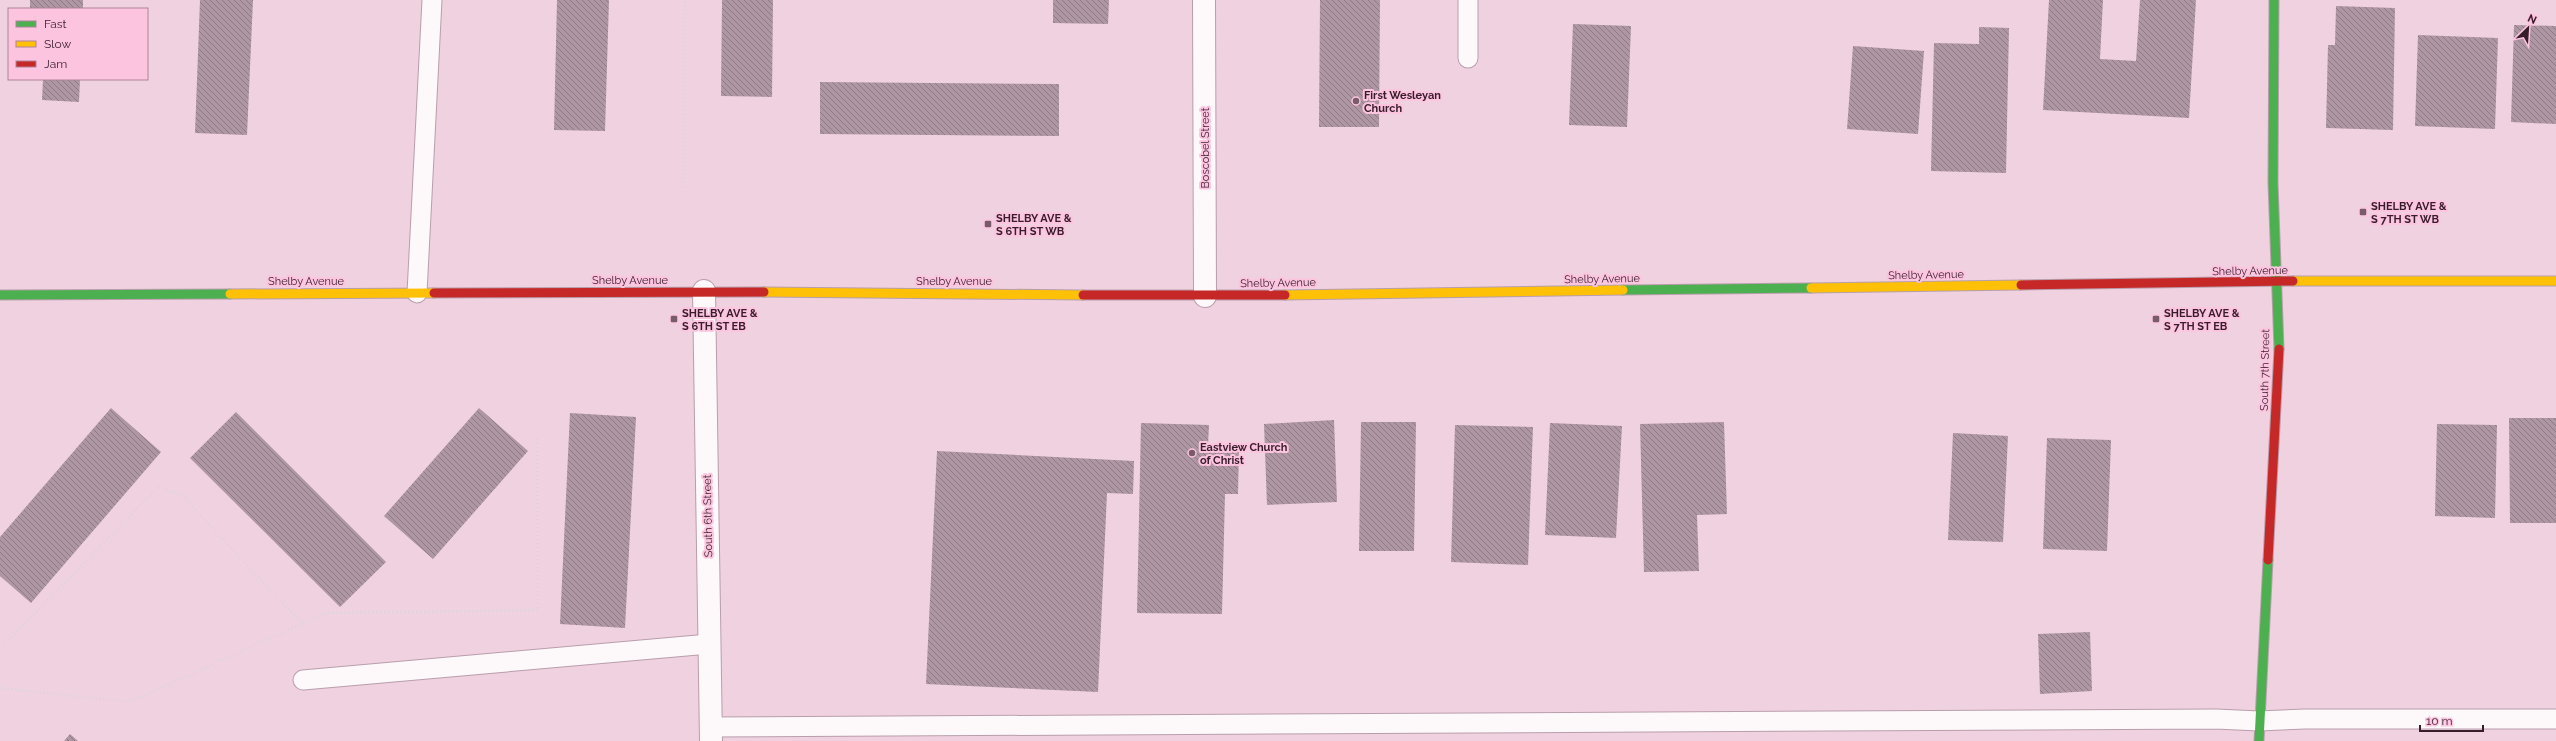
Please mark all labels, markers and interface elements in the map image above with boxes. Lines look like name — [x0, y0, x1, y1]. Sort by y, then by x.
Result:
legend — [8, 8, 148, 80]
north arrow — [2508, 8, 2548, 48]
text: N — [2525, 12, 2539, 27]
text: Fast — [44, 17, 67, 31]
text: Slow — [44, 37, 71, 51]
text: Jam — [44, 57, 67, 71]
place label: First Wesleyan Church — [1364, 89, 1441, 115]
marker: First Wesleyan Church — [1351, 96, 1361, 106]
street label: Boscobel Street — [1199, 107, 1212, 188]
place label: SHELBY AVE & S 7TH ST WB — [2371, 200, 2447, 226]
marker: SHELBY AVE & S 7TH ST WB — [2358, 207, 2368, 217]
place label: SHELBY AVE & S 6TH ST WB — [996, 212, 1072, 238]
marker: SHELBY AVE & S 6TH ST WB — [983, 219, 993, 229]
street label: Shelby Avenue — [2212, 264, 2289, 278]
street label: Shelby Avenue — [1888, 268, 1965, 282]
street label: Shelby Avenue — [1564, 272, 1641, 286]
street label: Shelby Avenue — [592, 274, 668, 287]
street label: Shelby Avenue — [268, 275, 344, 288]
street label: Shelby Avenue — [916, 275, 992, 288]
street label: Shelby Avenue — [1240, 276, 1317, 290]
place label: SHELBY AVE & S 6TH ST EB — [682, 307, 758, 333]
place label: SHELBY AVE & S 7TH ST EB — [2164, 307, 2240, 333]
marker: SHELBY AVE & S 6TH ST EB — [669, 314, 679, 324]
marker: SHELBY AVE & S 7TH ST EB — [2151, 314, 2161, 324]
street label: South 7th Street — [2258, 329, 2272, 411]
place label: Eastview Church of Christ — [1200, 441, 1288, 467]
marker: Eastview Church of Christ — [1187, 448, 1197, 458]
street label: South 6th Street — [701, 474, 715, 557]
scale bar — [2420, 707, 2483, 733]
text: 10 m — [2426, 714, 2453, 728]

